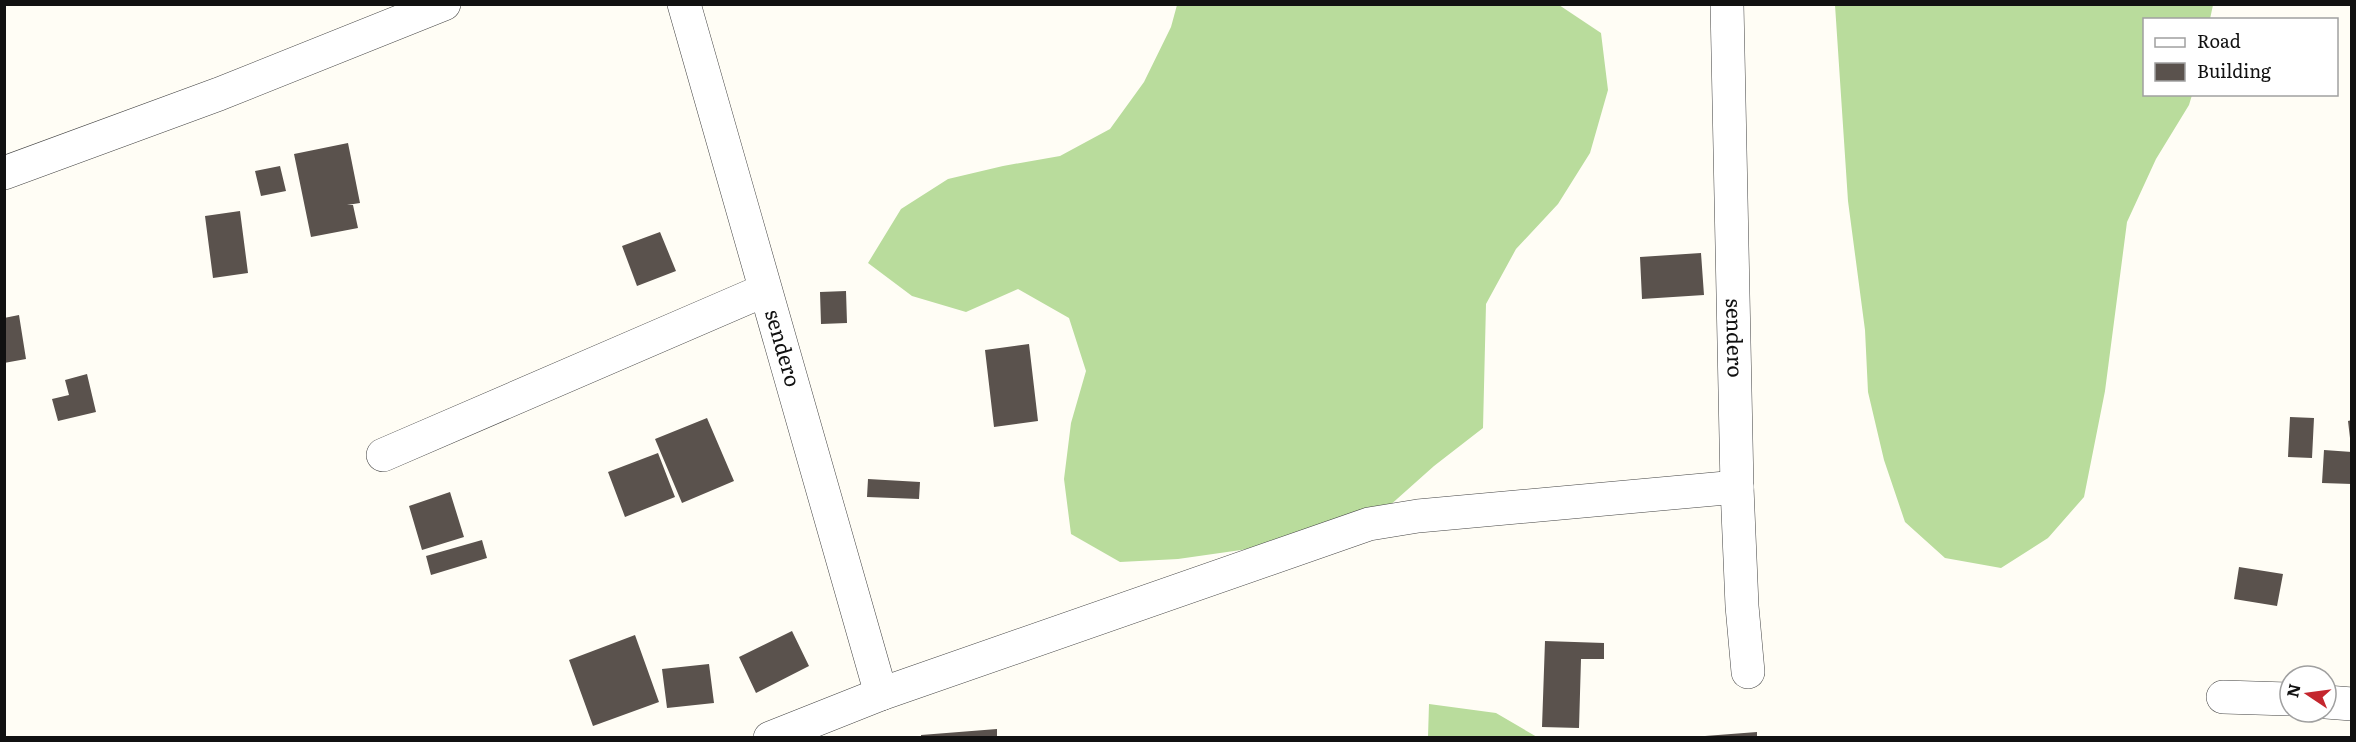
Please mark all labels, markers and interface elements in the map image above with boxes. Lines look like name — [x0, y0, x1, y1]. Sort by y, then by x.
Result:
legend — [2143, 18, 2338, 96]
text: Road — [2197, 27, 2241, 54]
text: Building — [2197, 57, 2272, 84]
street label: sendero — [1720, 298, 1753, 378]
street label: sendero — [759, 305, 810, 390]
north arrow — [2278, 664, 2338, 724]
text: N — [2279, 681, 2306, 700]

